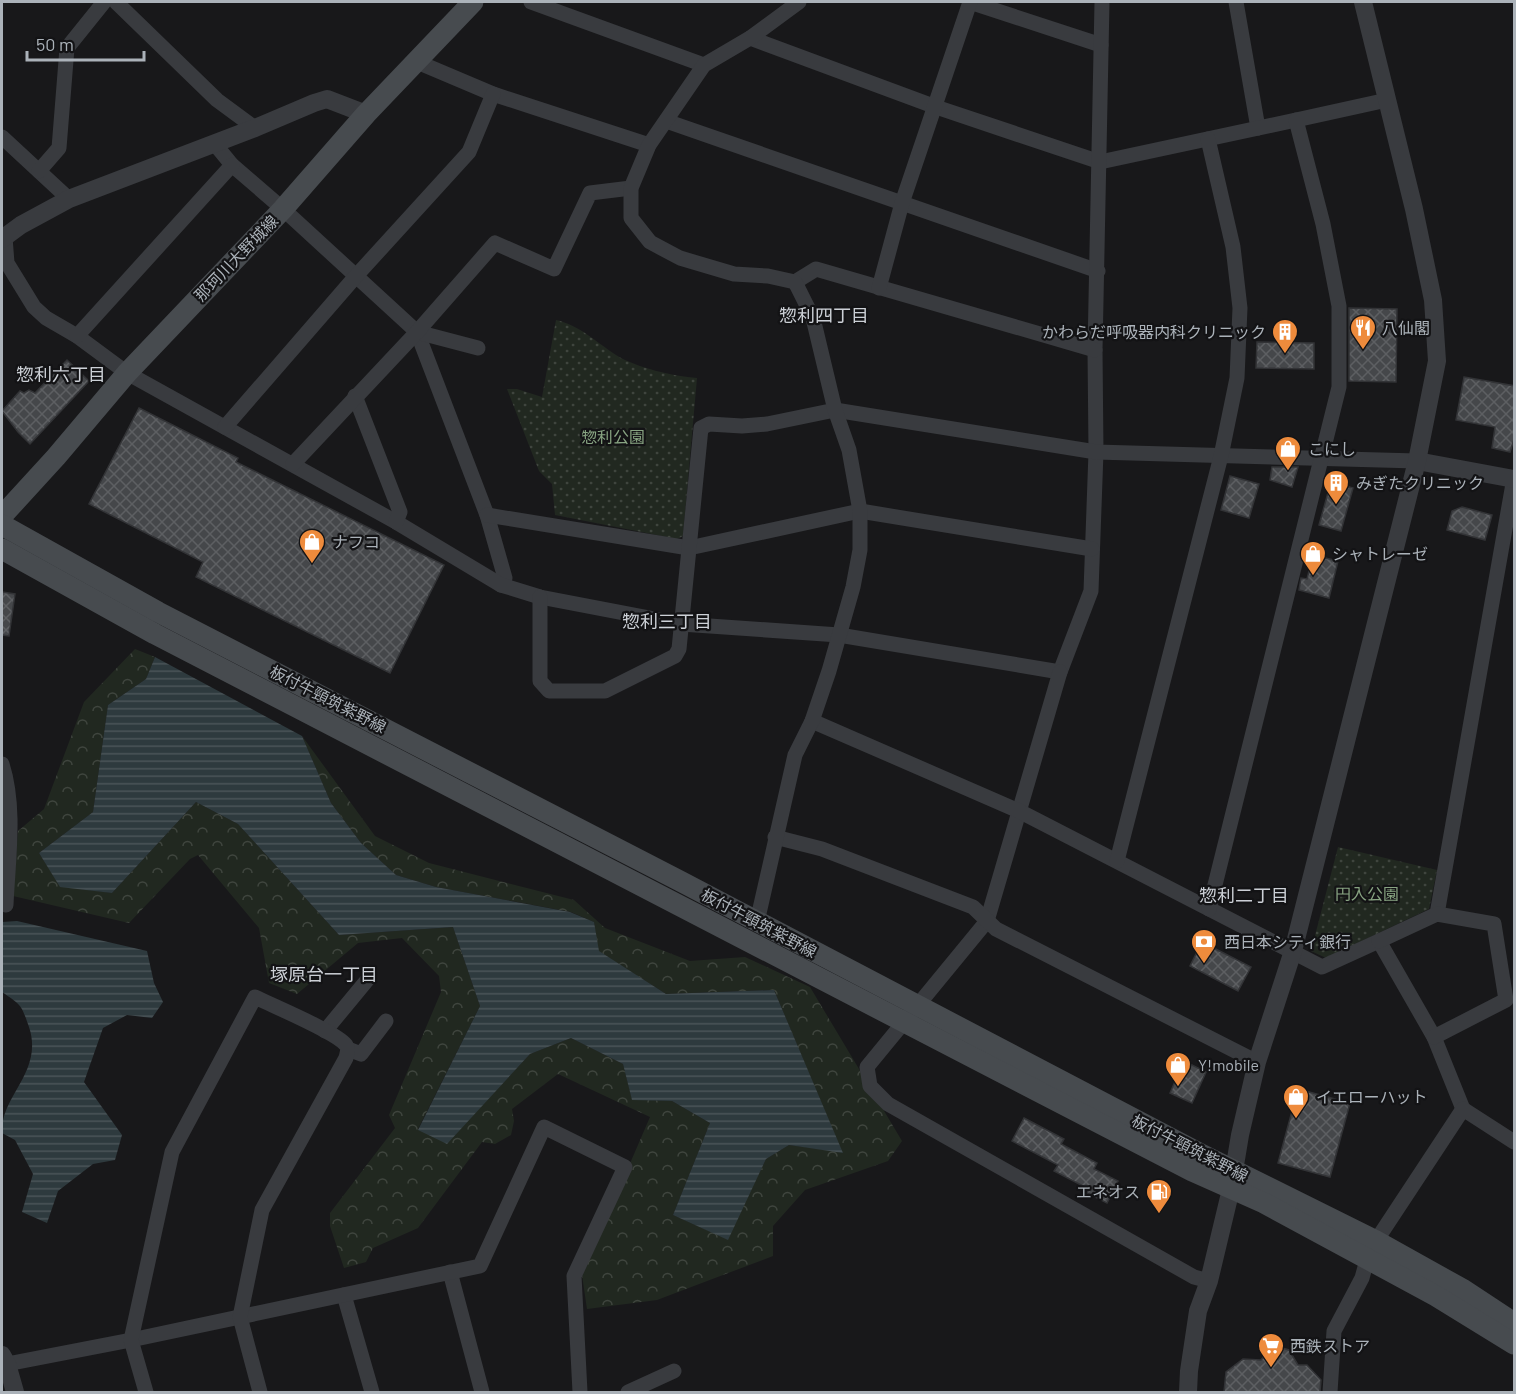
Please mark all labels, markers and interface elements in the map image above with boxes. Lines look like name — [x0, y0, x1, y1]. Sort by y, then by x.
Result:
scale bar — [27, 24, 144, 62]
text: 50 m — [36, 33, 74, 55]
street label: 那珂川大野城線 — [190, 211, 281, 305]
district label: 惣利四丁目 — [779, 304, 869, 326]
restaurant icon: 八仙閣 — [1348, 313, 1378, 351]
building icon: かわらだ呼吸器内科クリニック — [1270, 317, 1300, 355]
place label: 八仙閣 — [1382, 318, 1430, 337]
place label: かわらだ呼吸器内科クリニック — [1042, 322, 1266, 341]
district label: 惣利六丁目 — [16, 363, 106, 385]
park label: 惣利公園 — [581, 427, 645, 446]
shop icon: こにし — [1273, 434, 1303, 472]
place label: こにし — [1308, 439, 1356, 458]
building icon: みぎたクリニック — [1321, 468, 1351, 506]
place label: みぎたクリニック — [1356, 473, 1484, 492]
shop icon: ナフコ — [297, 527, 327, 565]
place label: ナフコ — [332, 532, 380, 551]
shop icon: シャトレーゼ — [1298, 539, 1328, 577]
place label: シャトレーゼ — [1332, 544, 1428, 563]
district label: 惣利三丁目 — [622, 610, 712, 632]
street label: 板付牛頸筑紫野線 — [267, 661, 390, 736]
street label: 板付牛頸筑紫野線 — [698, 884, 820, 961]
district label: 惣利二丁目 — [1199, 884, 1289, 906]
park label: 円入公園 — [1335, 884, 1399, 903]
bank icon: 西日本シティ銀行 — [1189, 927, 1219, 965]
place label: 西日本シティ銀行 — [1224, 932, 1351, 951]
district label: 塚原台一丁目 — [270, 963, 378, 985]
shop icon: Y!mobile — [1163, 1050, 1193, 1088]
place label: Y!mobile — [1198, 1055, 1259, 1074]
shop icon: イエローハット — [1281, 1082, 1311, 1120]
place label: イエローハット — [1316, 1087, 1428, 1106]
street label: 板付牛頸筑紫野線 — [1129, 1110, 1252, 1185]
fuel station icon: エネオス — [1144, 1177, 1174, 1215]
place label: エネオス — [1076, 1182, 1140, 1201]
supermarket icon: 西鉄ストア — [1256, 1331, 1286, 1369]
place label: 西鉄ストア — [1290, 1336, 1370, 1355]

